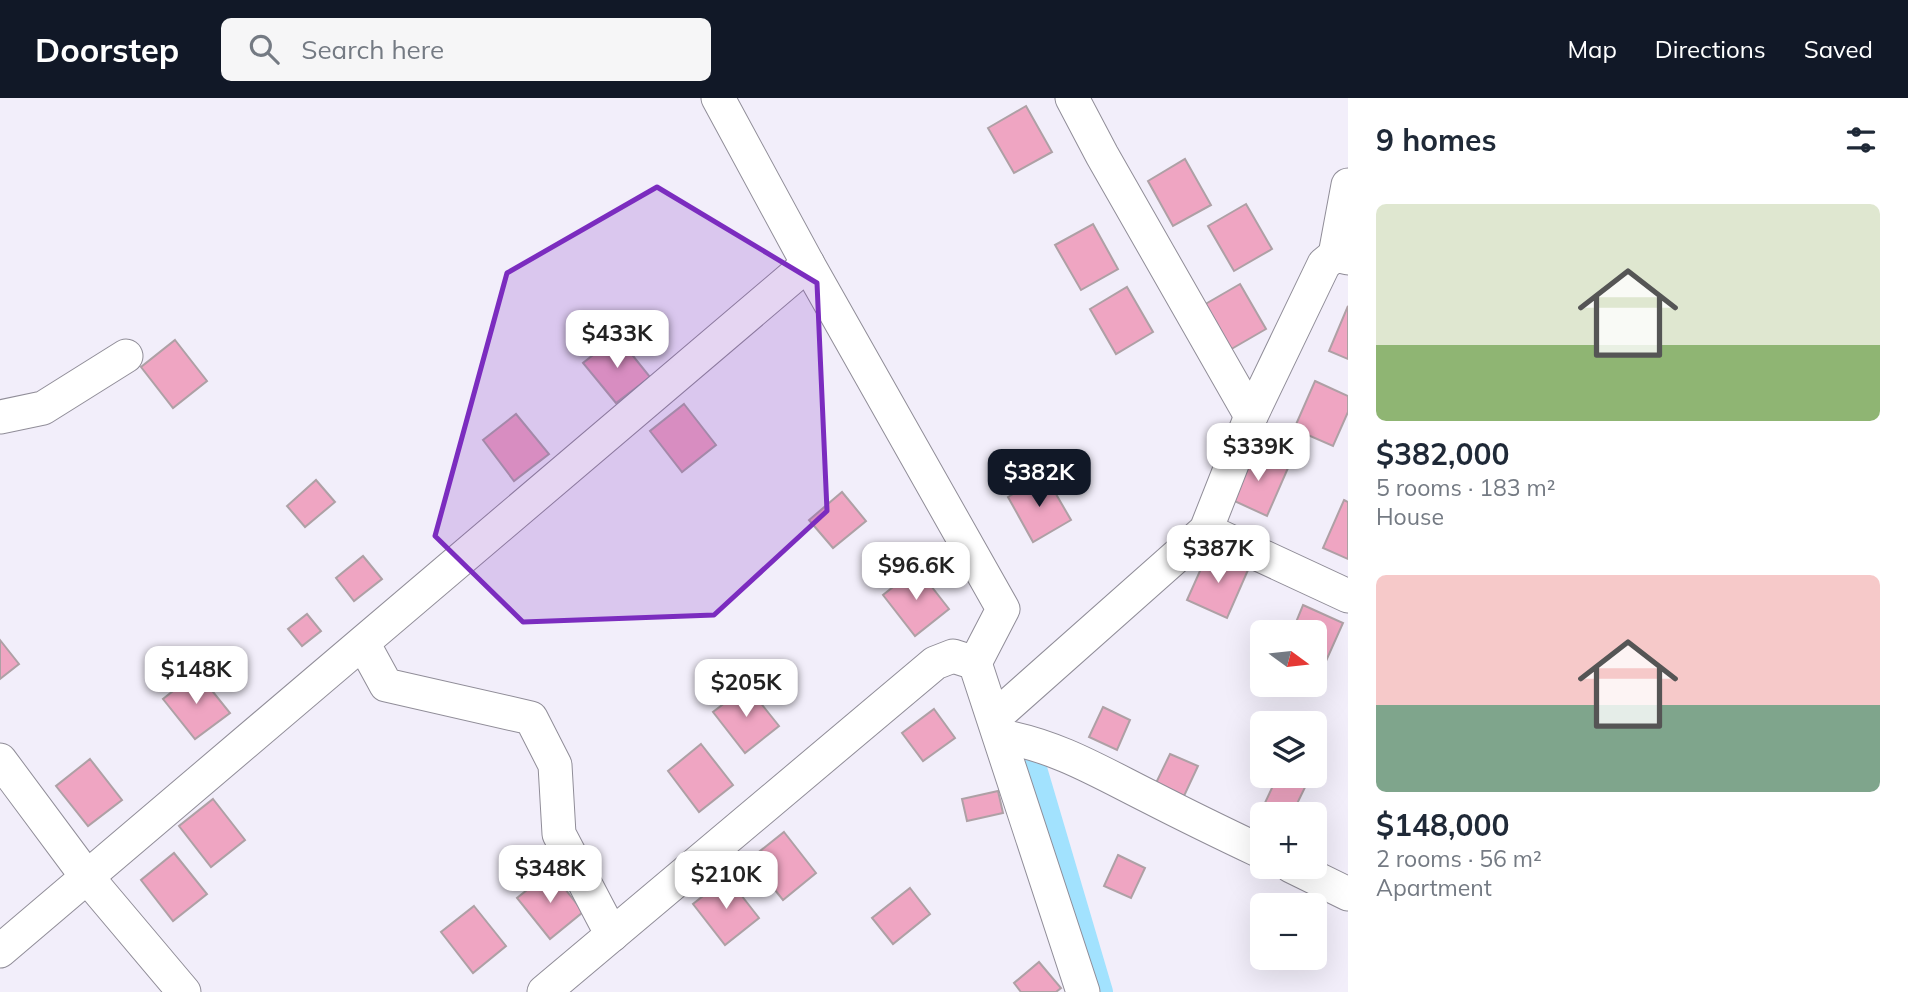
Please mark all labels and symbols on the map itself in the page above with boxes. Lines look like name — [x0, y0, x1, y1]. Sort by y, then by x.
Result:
pin: $433K — [568, 310, 666, 370]
pin: $339K — [1209, 424, 1307, 483]
pin: $382K — [990, 450, 1088, 509]
pin: $387K — [1169, 526, 1267, 585]
pin: $96.6K — [859, 542, 973, 602]
north arrow — [1250, 620, 1326, 696]
pin: $148K — [147, 646, 245, 706]
pin: $205K — [697, 660, 795, 719]
pin: $348K — [501, 846, 599, 905]
pin: $210K — [677, 852, 775, 911]

